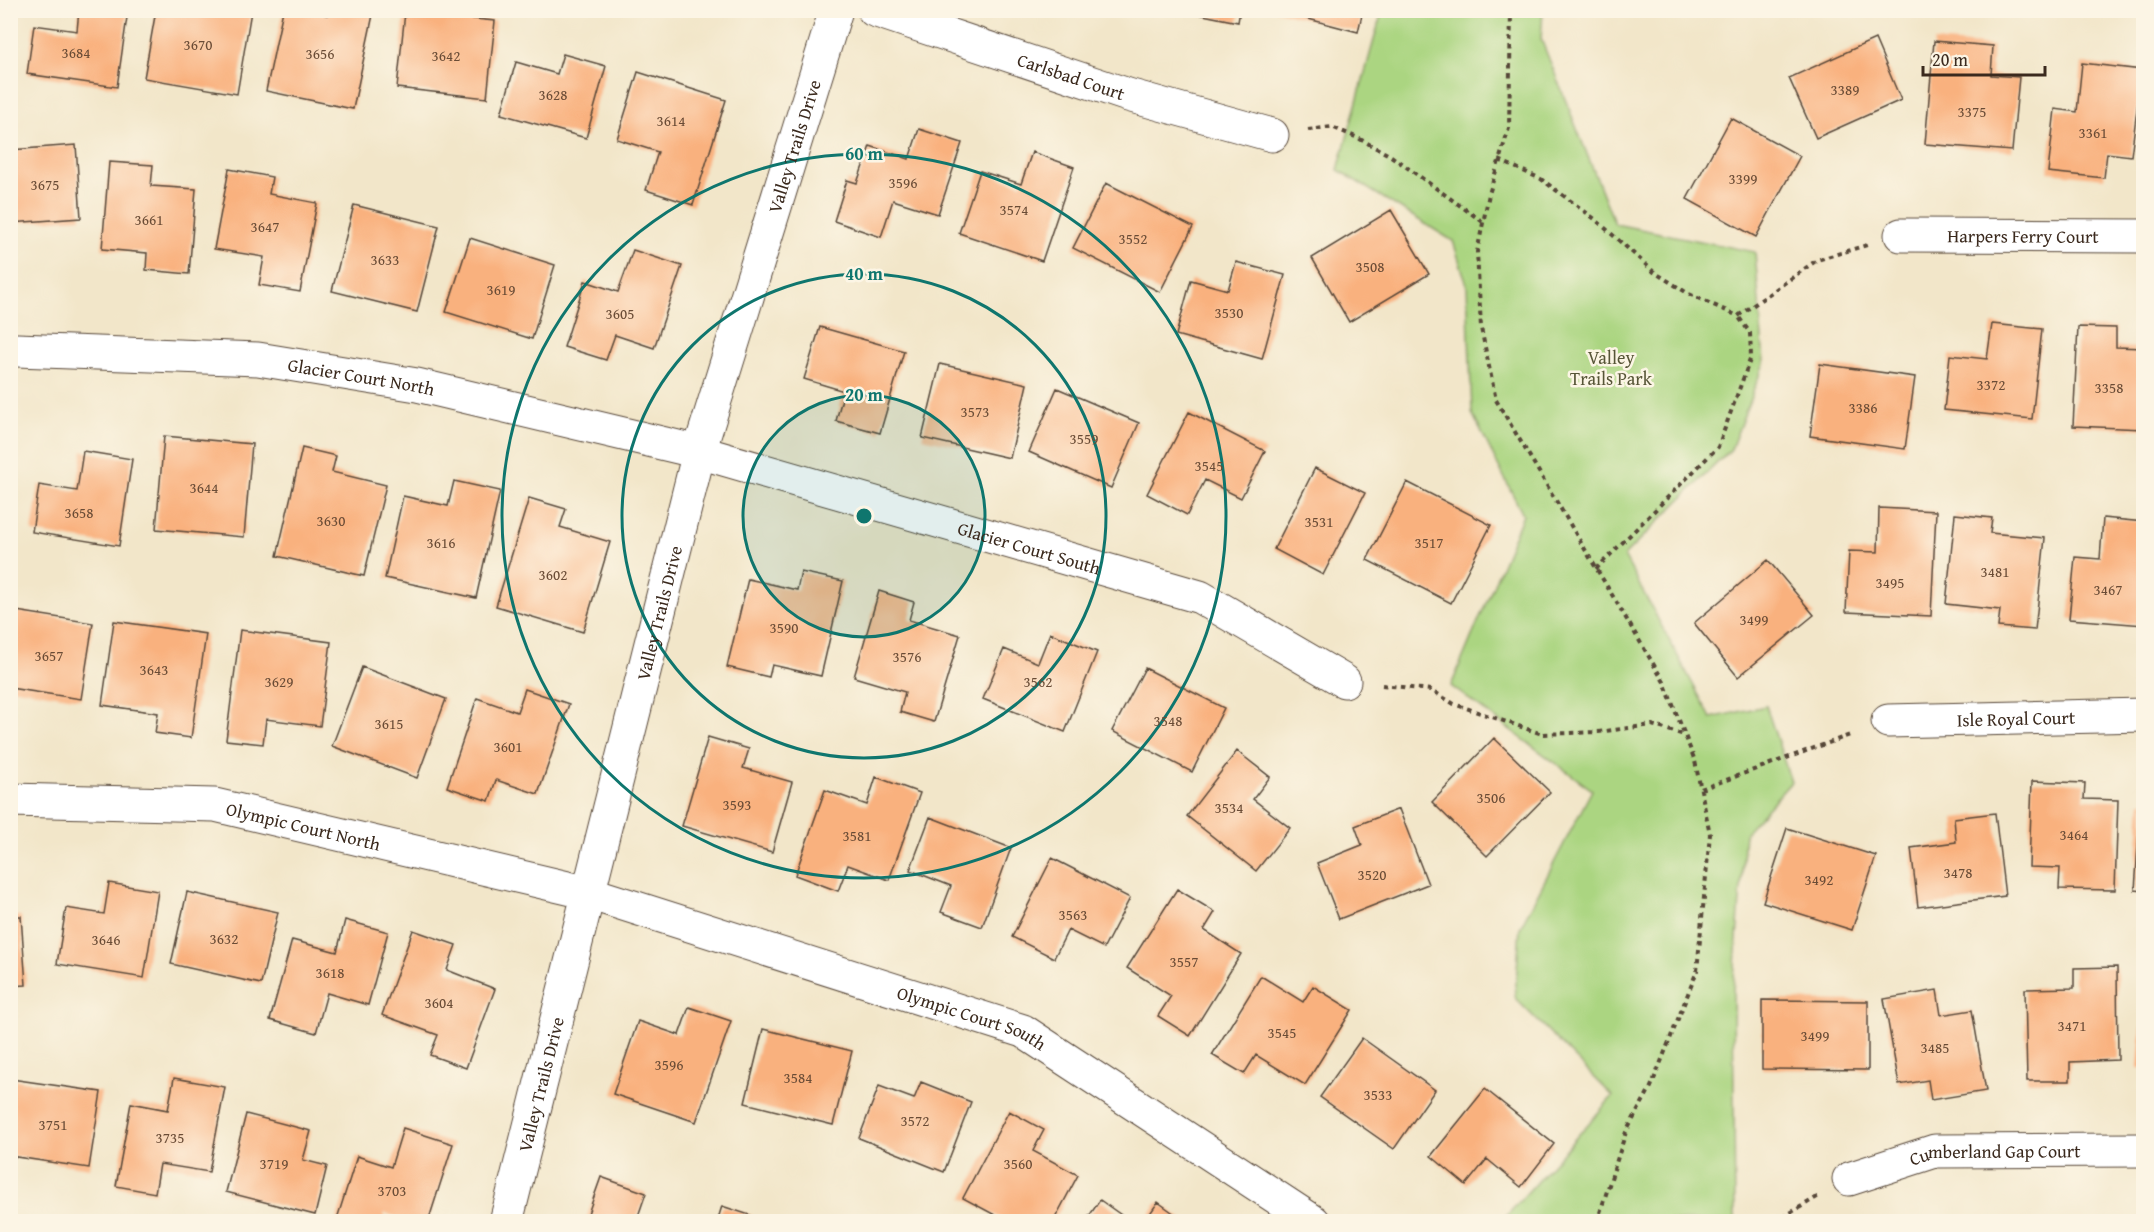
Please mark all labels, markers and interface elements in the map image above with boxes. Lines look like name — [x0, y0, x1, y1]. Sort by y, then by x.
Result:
house number: 3670 — [184, 34, 212, 55]
scale bar — [1923, 39, 2044, 77]
house number: 3684 — [62, 42, 90, 63]
house number: 3656 — [306, 43, 334, 64]
house number: 3642 — [432, 45, 460, 66]
street label: Carlsbad Court — [1014, 45, 1129, 107]
text: 20 m — [1932, 46, 1968, 73]
street label: Valley Trails Drive — [760, 76, 827, 216]
house number: 3389 — [1831, 79, 1859, 100]
house number: 3628 — [539, 84, 567, 105]
house number: 3375 — [1958, 101, 1986, 122]
house number: 3614 — [657, 110, 685, 131]
house number: 3361 — [2079, 122, 2107, 143]
text: 60 m — [845, 140, 884, 167]
house number: 3399 — [1729, 168, 1757, 189]
house number: 3596 — [889, 172, 917, 193]
house number: 3675 — [31, 174, 59, 195]
house number: 3574 — [1000, 199, 1028, 220]
house number: 3661 — [135, 209, 163, 230]
house number: 3647 — [251, 216, 279, 237]
street label: Harpers Ferry Court — [1947, 222, 2099, 249]
house number: 3552 — [1119, 228, 1147, 249]
house number: 3633 — [371, 249, 399, 270]
house number: 3508 — [1356, 256, 1384, 277]
text: 40 m — [845, 260, 884, 287]
house number: 3619 — [487, 279, 515, 300]
house number: 3530 — [1215, 302, 1243, 323]
house number: 3605 — [606, 303, 634, 324]
park label: Valley Trails Park — [1570, 344, 1653, 392]
street label: Glacier Court North — [286, 351, 438, 402]
house number: 3372 — [1977, 374, 2005, 395]
house number: 3358 — [2095, 377, 2123, 398]
text: 20 m — [845, 381, 884, 408]
house number: 3386 — [1849, 397, 1877, 418]
house number: 3573 — [961, 401, 989, 422]
house number: 3559 — [1070, 428, 1098, 449]
house number: 3545 — [1195, 455, 1223, 476]
house number: 3644 — [190, 477, 218, 498]
house number: 3658 — [65, 502, 93, 523]
centre of rings — [854, 506, 874, 526]
house number: 3630 — [317, 510, 345, 531]
house number: 3531 — [1305, 511, 1333, 532]
street label: Glacier Court South — [955, 514, 1104, 581]
house number: 3616 — [427, 532, 455, 553]
house number: 3517 — [1415, 532, 1443, 553]
street label: Valley Trails Drive — [629, 542, 689, 683]
house number: 3481 — [1981, 561, 2009, 582]
house number: 3602 — [539, 564, 567, 585]
house number: 3495 — [1876, 572, 1904, 593]
house number: 3467 — [2094, 579, 2122, 600]
house number: 3499 — [1740, 609, 1768, 630]
house number: 3590 — [770, 617, 798, 638]
house number: 3657 — [35, 645, 63, 666]
house number: 3576 — [893, 646, 921, 667]
house number: 3643 — [140, 659, 168, 680]
house number: 3629 — [265, 671, 293, 692]
house number: 3562 — [1024, 671, 1052, 692]
street label: Isle Royal Court — [1956, 703, 2076, 733]
house number: 3548 — [1154, 710, 1182, 731]
house number: 3615 — [375, 713, 403, 734]
house number: 3601 — [494, 736, 522, 757]
house number: 3506 — [1477, 787, 1505, 808]
house number: 3593 — [723, 794, 751, 815]
street label: Olympic Court North — [224, 795, 383, 857]
house number: 3534 — [1215, 797, 1243, 818]
house number: 3464 — [2060, 824, 2088, 845]
house number: 3581 — [843, 825, 871, 846]
house number: 3478 — [1944, 862, 1972, 883]
house number: 3520 — [1358, 864, 1386, 885]
house number: 3492 — [1805, 869, 1833, 890]
house number: 3563 — [1059, 904, 1087, 925]
house number: 3632 — [210, 928, 238, 949]
house number: 3646 — [92, 929, 120, 950]
house number: 3557 — [1170, 951, 1198, 972]
house number: 3618 — [316, 962, 344, 983]
street label: Olympic Court South — [894, 978, 1052, 1056]
house number: 3604 — [425, 992, 453, 1013]
street label: Valley Trails Drive — [511, 1014, 570, 1155]
house number: 3471 — [2058, 1015, 2086, 1036]
house number: 3545 — [1268, 1022, 1296, 1043]
house number: 3499 — [1801, 1025, 1829, 1046]
house number: 3485 — [1921, 1037, 1949, 1058]
house number: 3596 — [655, 1054, 683, 1075]
house number: 3584 — [784, 1067, 812, 1088]
house number: 3533 — [1364, 1084, 1392, 1105]
house number: 3572 — [901, 1110, 929, 1131]
house number: 3751 — [39, 1114, 67, 1135]
house number: 3735 — [156, 1127, 184, 1148]
street label: Cumberland Gap Court — [1906, 1137, 2081, 1172]
house number: 3719 — [260, 1153, 288, 1174]
house number: 3560 — [1004, 1153, 1032, 1174]
house number: 3703 — [378, 1180, 406, 1201]

